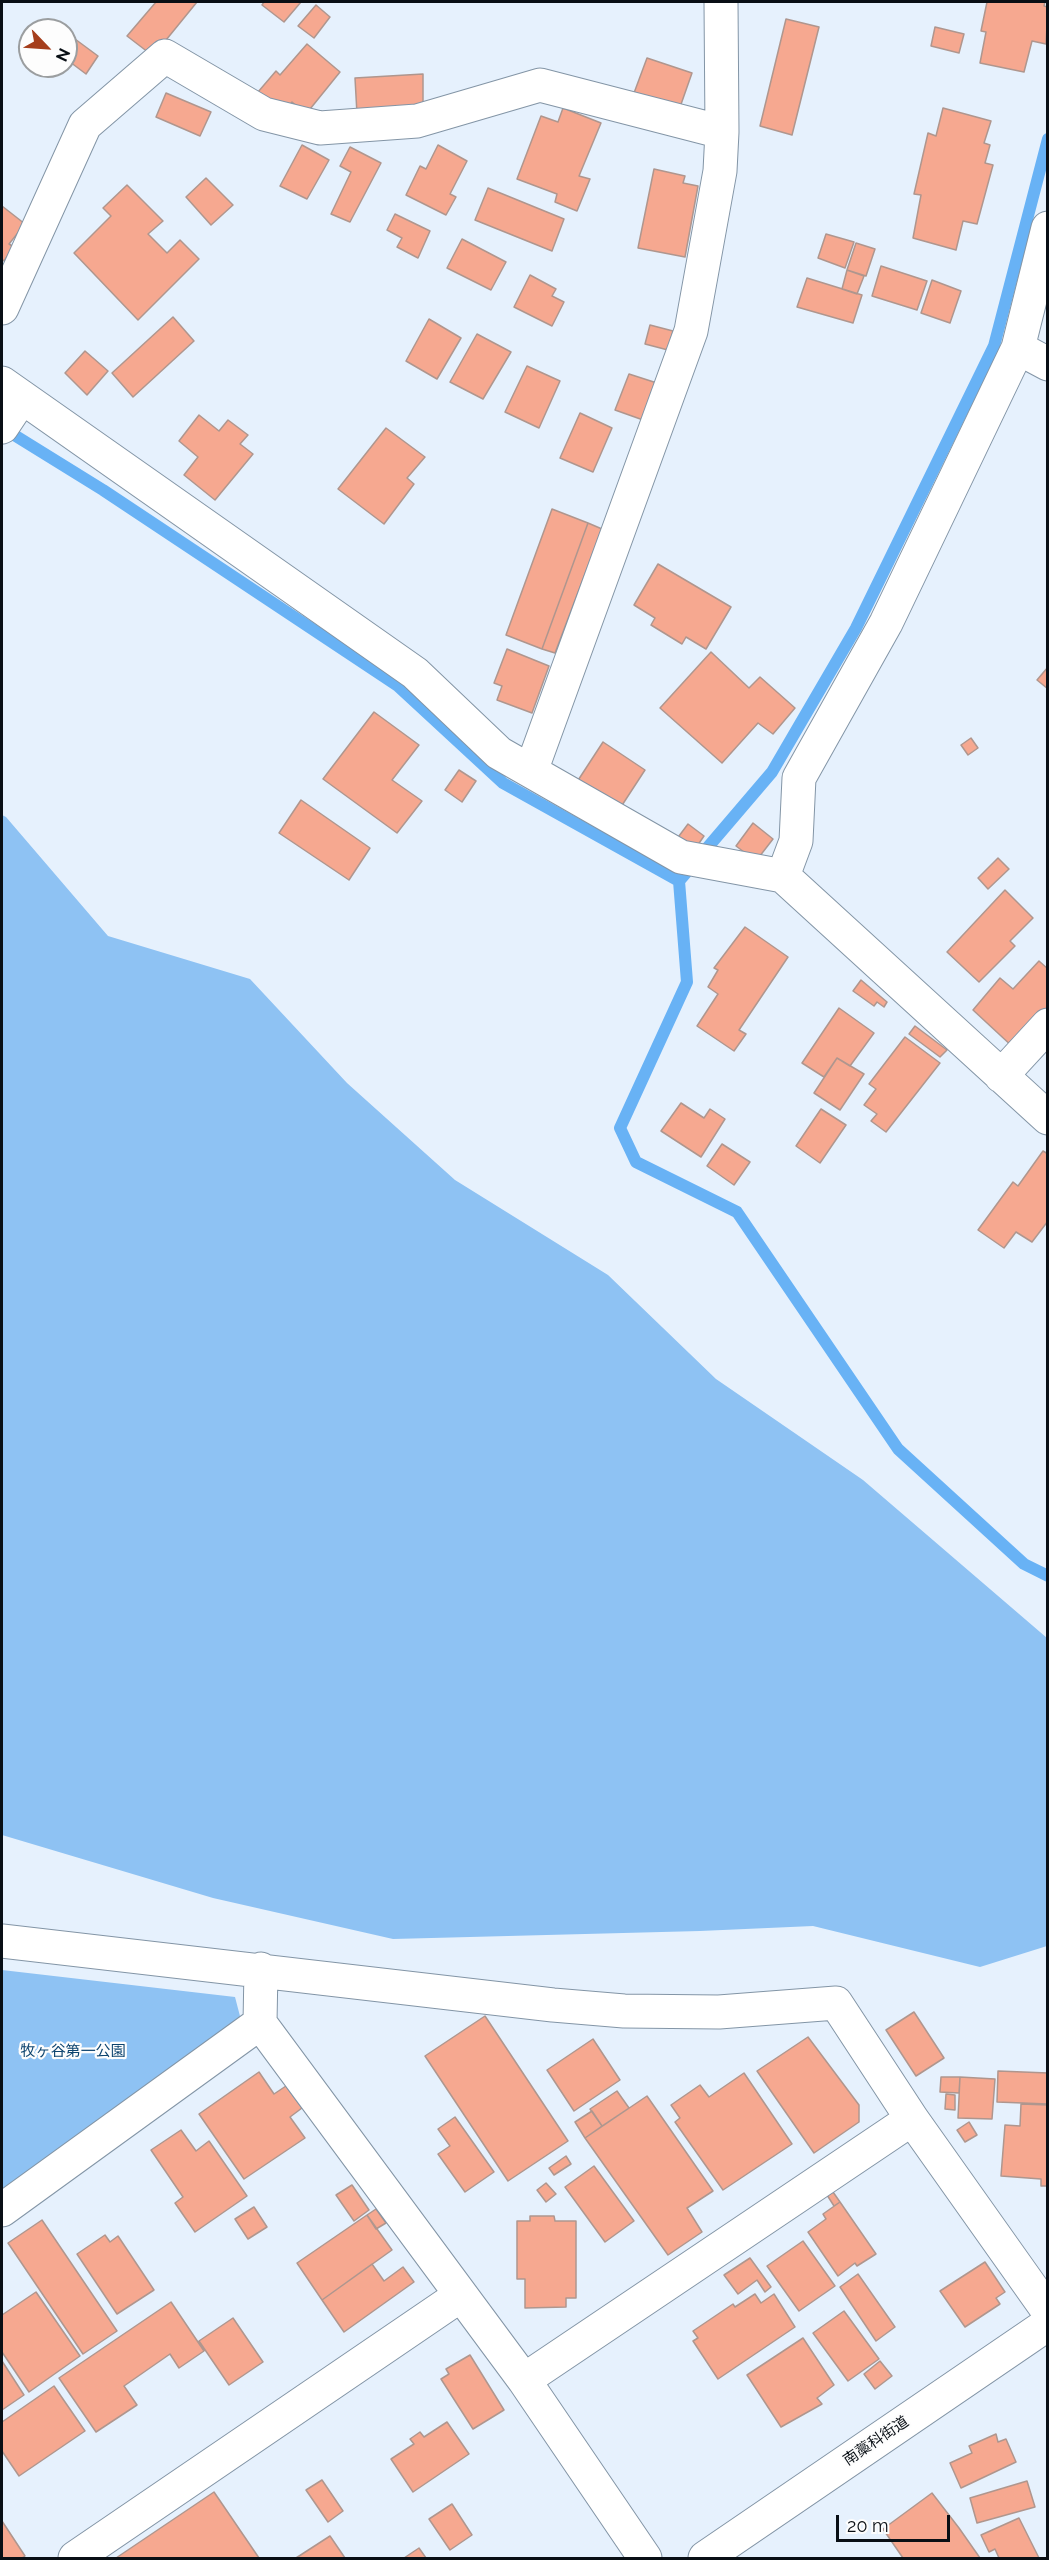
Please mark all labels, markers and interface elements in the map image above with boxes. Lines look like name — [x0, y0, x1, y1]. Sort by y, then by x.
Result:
north arrow — [18, 18, 78, 78]
text: N — [52, 45, 74, 65]
park label: 牧ヶ谷第一公園 — [21, 2042, 125, 2060]
street label: 南藁科街道 — [840, 2413, 912, 2469]
scale bar — [839, 2503, 953, 2541]
text: 20 m — [847, 2515, 889, 2536]

